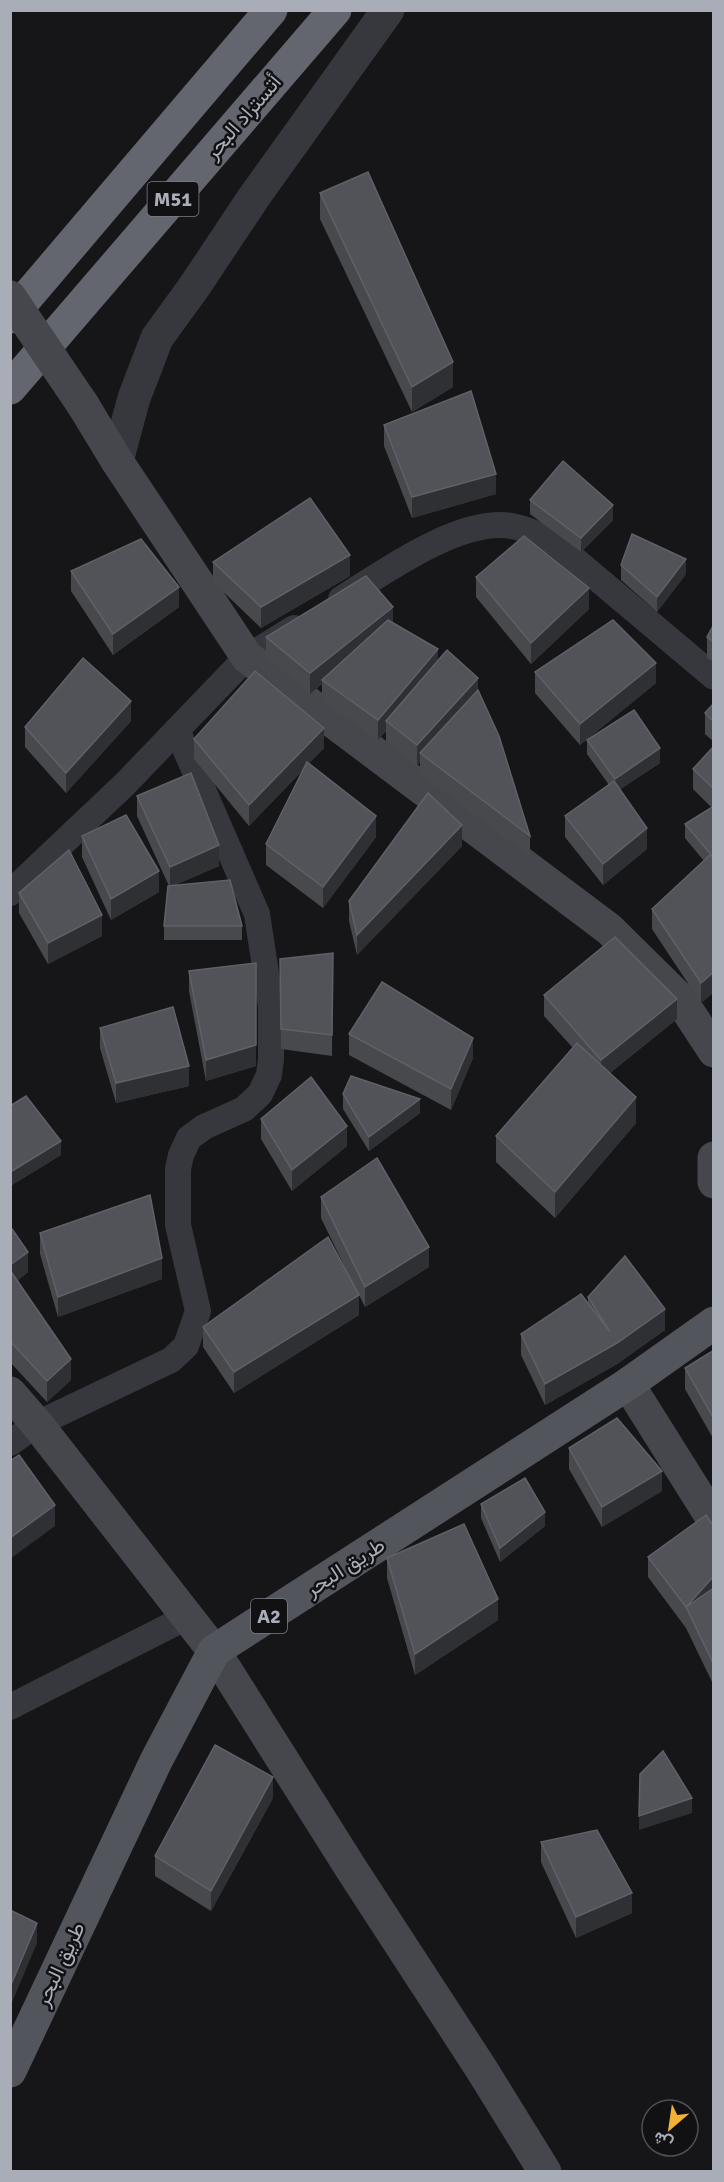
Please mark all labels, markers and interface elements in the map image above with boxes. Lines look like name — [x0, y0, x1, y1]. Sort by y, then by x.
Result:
street label: أتستراد البحر — [199, 69, 287, 165]
road number: M51 — [148, 182, 198, 216]
street label: طريق البحر — [299, 1532, 390, 1603]
road number: A2 — [251, 1599, 287, 1633]
street label: طريق البحر — [29, 1918, 91, 2011]
north arrow — [640, 2098, 700, 2158]
text: ش — [650, 2127, 676, 2154]

